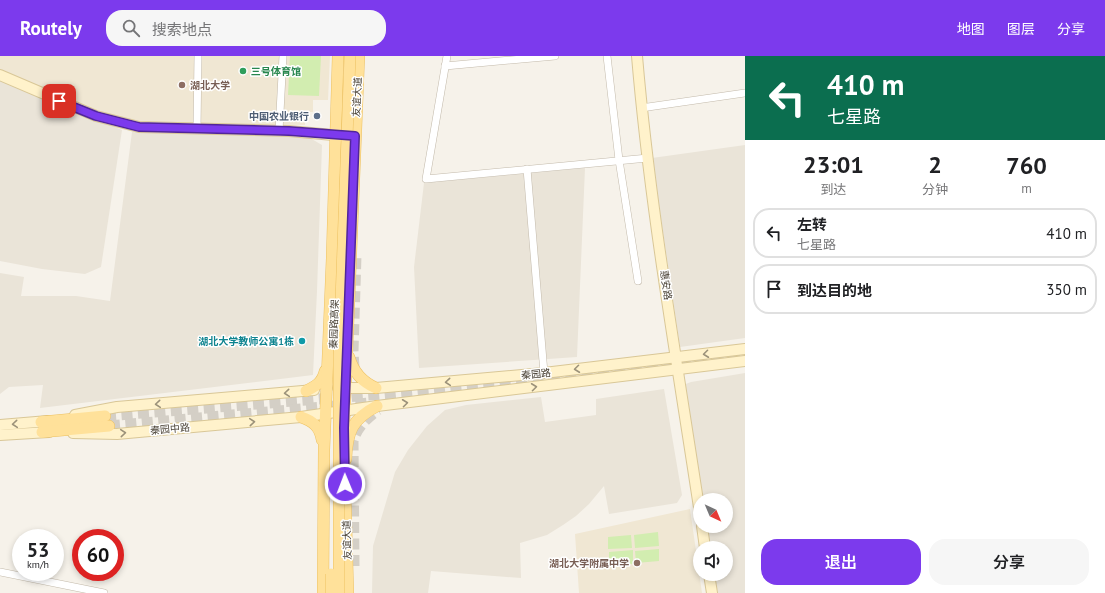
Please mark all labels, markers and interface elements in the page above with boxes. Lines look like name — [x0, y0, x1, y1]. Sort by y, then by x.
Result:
search box — [106, 10, 386, 46]
text: Routely — [20, 16, 82, 40]
icon: search — [120, 17, 142, 39]
text: 搜索地点 — [152, 20, 212, 39]
text: 地图 — [957, 20, 985, 38]
text: 图层 — [1007, 20, 1035, 38]
text: 分享 — [1057, 20, 1085, 38]
place label: 三号体育馆 — [251, 65, 301, 78]
marker: 三号体育馆 — [238, 66, 248, 76]
text: 410 m — [827, 66, 904, 103]
icon: left — [761, 72, 813, 124]
street label: 友谊大道 — [349, 77, 365, 117]
place label: 湖北大学 — [190, 79, 230, 92]
marker: 湖北大学 — [177, 80, 187, 90]
pin — [42, 84, 76, 118]
icon: arrive — [48, 90, 70, 112]
text: 七星路 — [827, 105, 881, 128]
place label: 中国农业银行 — [249, 110, 309, 123]
marker: 中国农业银行 — [312, 111, 322, 121]
text: 23:01 — [803, 149, 864, 180]
text: 2 — [928, 149, 942, 180]
text: 760 — [1006, 150, 1047, 181]
text: m — [1021, 180, 1032, 197]
text: 到达 — [821, 181, 847, 198]
text: 分钟 — [922, 181, 948, 198]
text: 左转 — [797, 215, 827, 234]
icon: left — [763, 222, 785, 244]
text: 410 m — [1046, 224, 1087, 243]
text: 七星路 — [797, 236, 836, 253]
street label: 惠安路 — [657, 269, 675, 301]
icon: arrive — [763, 278, 785, 300]
text: 350 m — [1046, 280, 1087, 299]
text: 到达目的地 — [797, 281, 872, 300]
street label: 秦园路高架 — [327, 299, 341, 349]
place label: 湖北大学教师公寓1栋 — [198, 335, 294, 348]
marker: 湖北大学教师公寓1栋 — [297, 336, 307, 346]
one-way arrow — [703, 349, 709, 358]
one-way arrow — [574, 364, 580, 373]
street label: 秦园路 — [520, 366, 552, 382]
one-way arrow — [445, 377, 451, 386]
one-way arrow — [531, 383, 538, 392]
one-way arrow — [284, 388, 290, 397]
one-way arrow — [155, 399, 161, 408]
one-way arrow — [402, 399, 409, 408]
one-way arrow — [249, 417, 255, 426]
one-way arrow — [12, 420, 18, 429]
street label: 秦园中路 — [150, 421, 190, 437]
one-way arrow — [120, 429, 126, 438]
position arrow — [324, 463, 366, 505]
north arrow — [693, 493, 733, 533]
map controls — [693, 493, 733, 581]
street label: 友谊大道 — [340, 520, 354, 560]
speed limit sign: 60 — [72, 529, 124, 581]
text: 53 — [27, 537, 49, 563]
button: 退出 — [761, 539, 921, 585]
button: 分享 — [929, 539, 1089, 585]
button: sound — [693, 541, 733, 581]
place label: 湖北大学附属中学 — [549, 557, 629, 570]
text: km/h — [27, 558, 49, 571]
marker: 湖北大学附属中学 — [632, 558, 642, 568]

